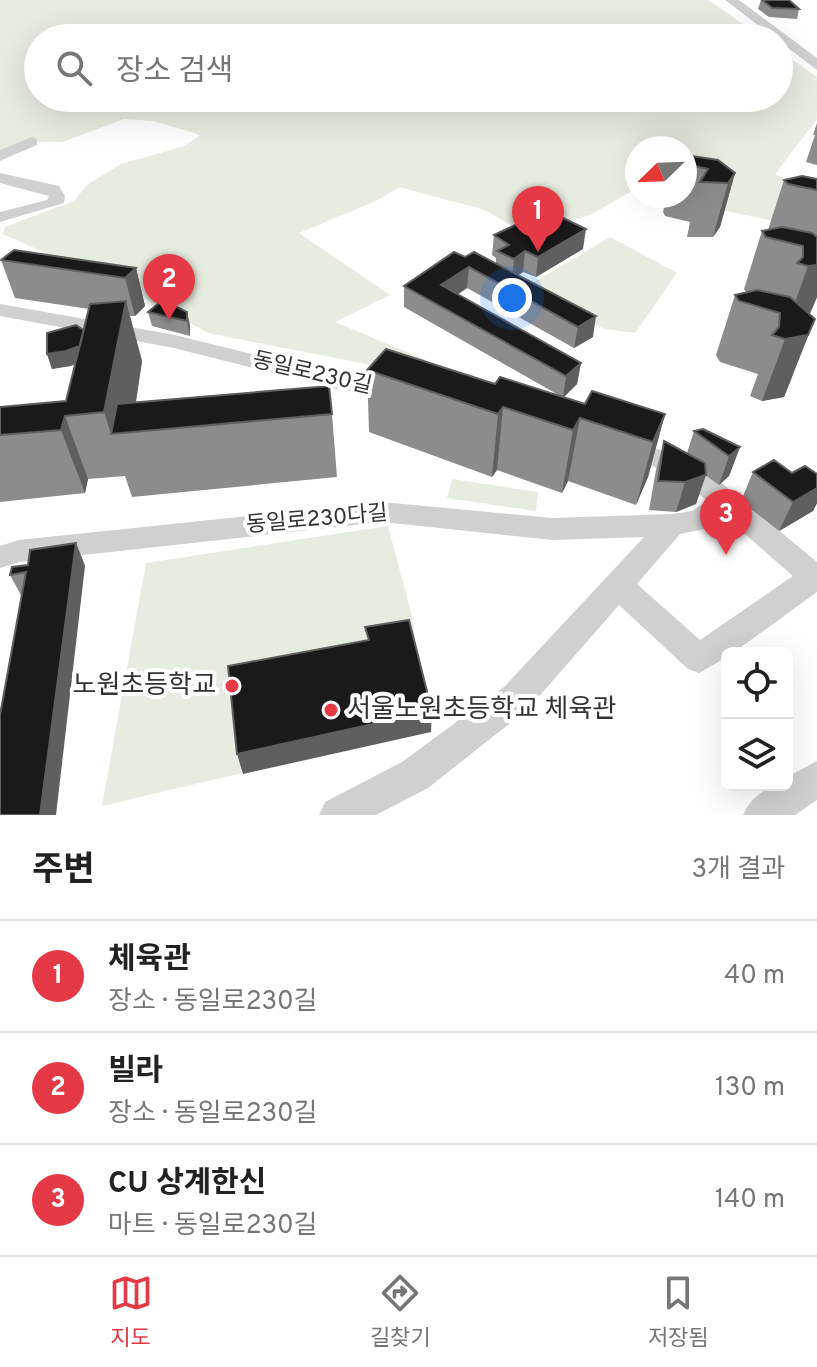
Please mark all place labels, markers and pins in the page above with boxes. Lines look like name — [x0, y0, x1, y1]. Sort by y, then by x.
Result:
pin: 1 — [512, 186, 564, 252]
pin: 2 — [143, 254, 195, 320]
pin: 3 — [700, 489, 752, 555]
place label: 노원초등학교 — [72, 670, 216, 703]
marker: 노원초등학교 — [223, 677, 241, 695]
place label: 서울노원초등학교 체육관 — [347, 694, 616, 727]
marker: 서울노원초등학교 체육관 — [322, 701, 340, 719]

